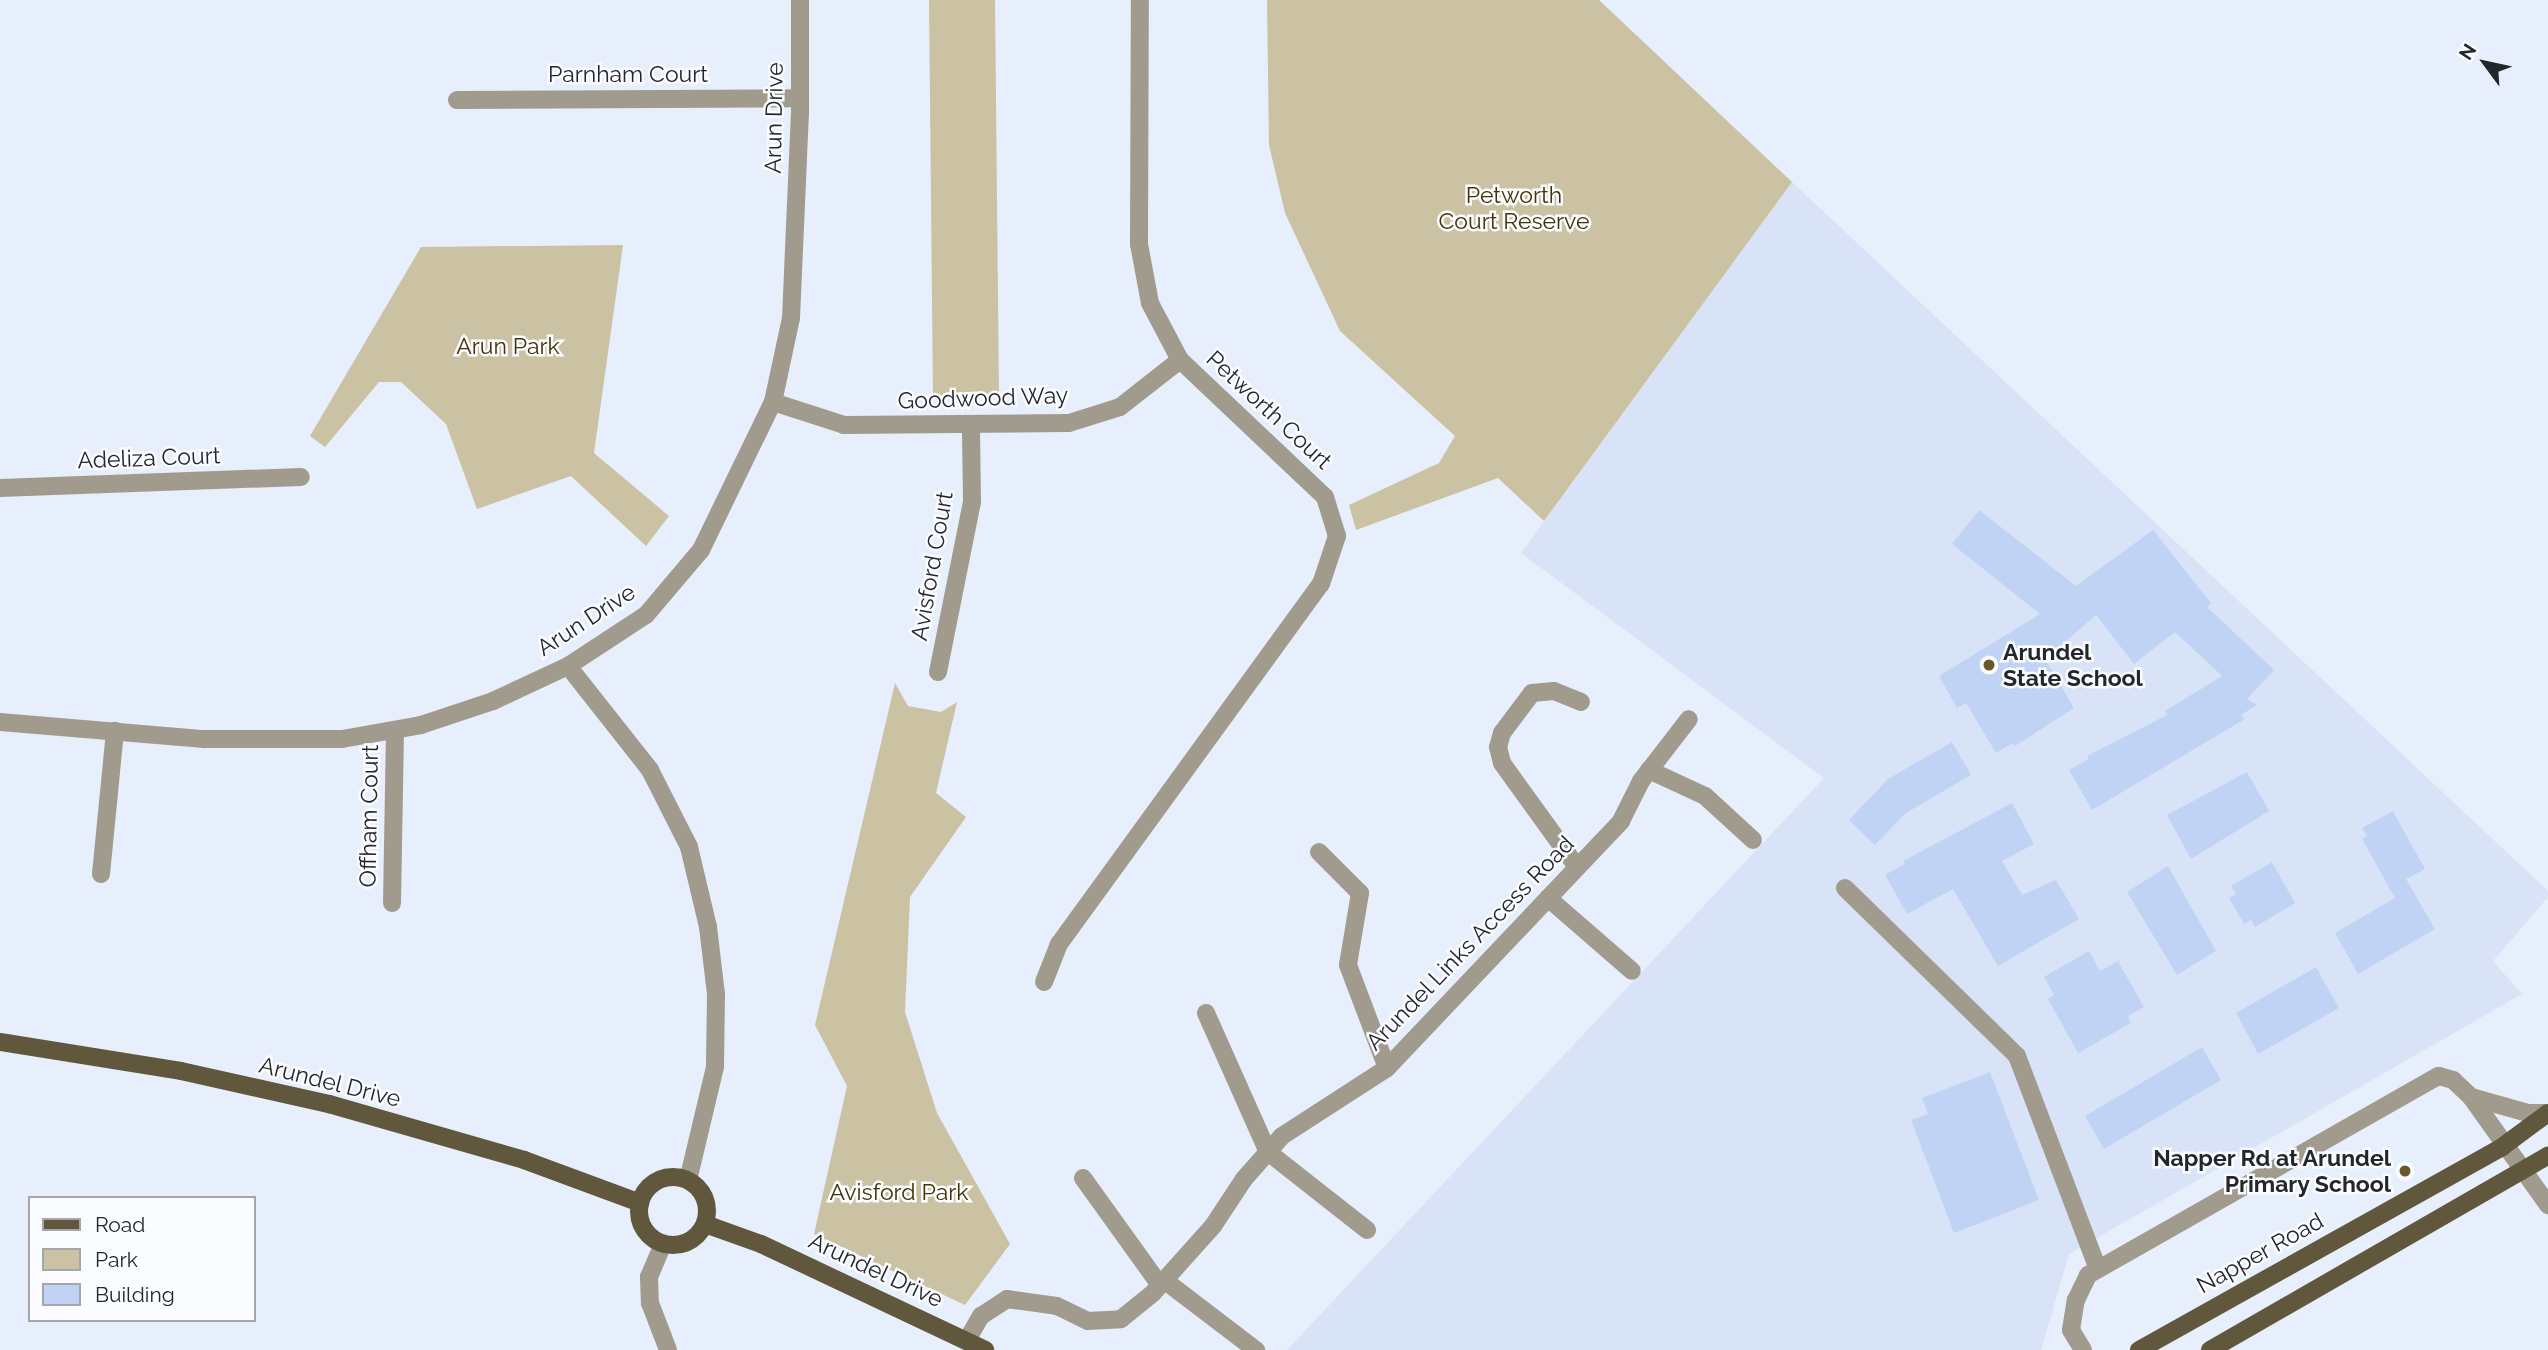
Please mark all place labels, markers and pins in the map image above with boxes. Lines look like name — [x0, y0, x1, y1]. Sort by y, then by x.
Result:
place label: Arundel State School — [2003, 638, 2143, 692]
marker: Arundel State School — [1981, 657, 1997, 673]
place label: Napper Rd at Arundel Primary School — [2152, 1144, 2391, 1198]
marker: Napper Rd at Arundel Primary School — [2397, 1163, 2413, 1179]

